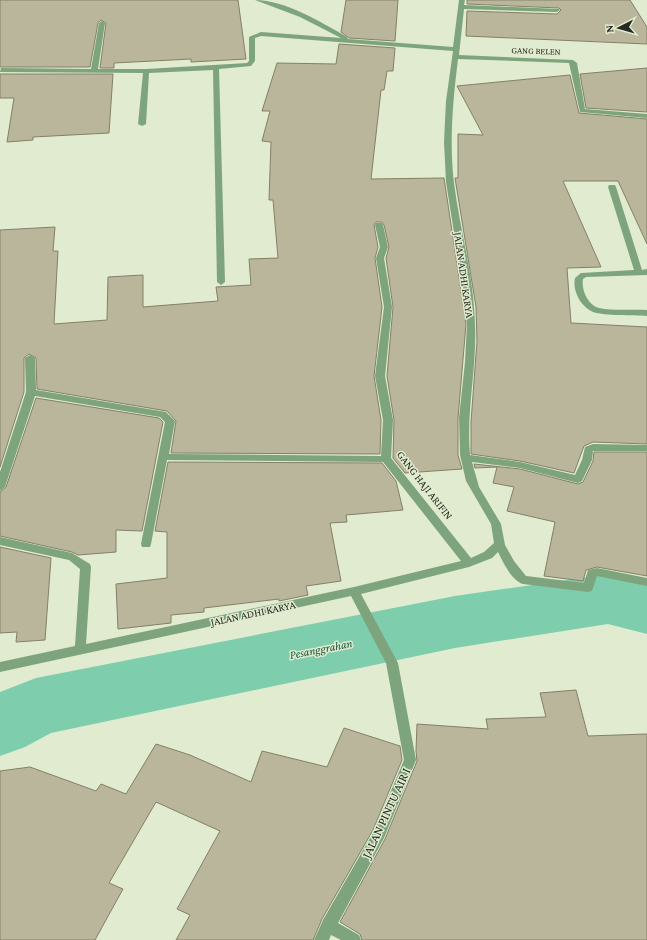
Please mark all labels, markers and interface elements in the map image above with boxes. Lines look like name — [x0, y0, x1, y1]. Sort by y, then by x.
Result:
north arrow — [599, 8, 639, 48]
text: N — [603, 24, 615, 33]
street label: GANG BELEN — [511, 45, 561, 57]
street label: JALAN ADHI KARYA — [451, 230, 476, 320]
street label: GANG HAJI ARIFIN — [394, 448, 455, 522]
street label: JALAN ADHI KARYA — [208, 598, 298, 629]
water label: Pesanggrahan — [288, 636, 354, 662]
street label: JALAN PINTU AIR I — [358, 765, 414, 861]

